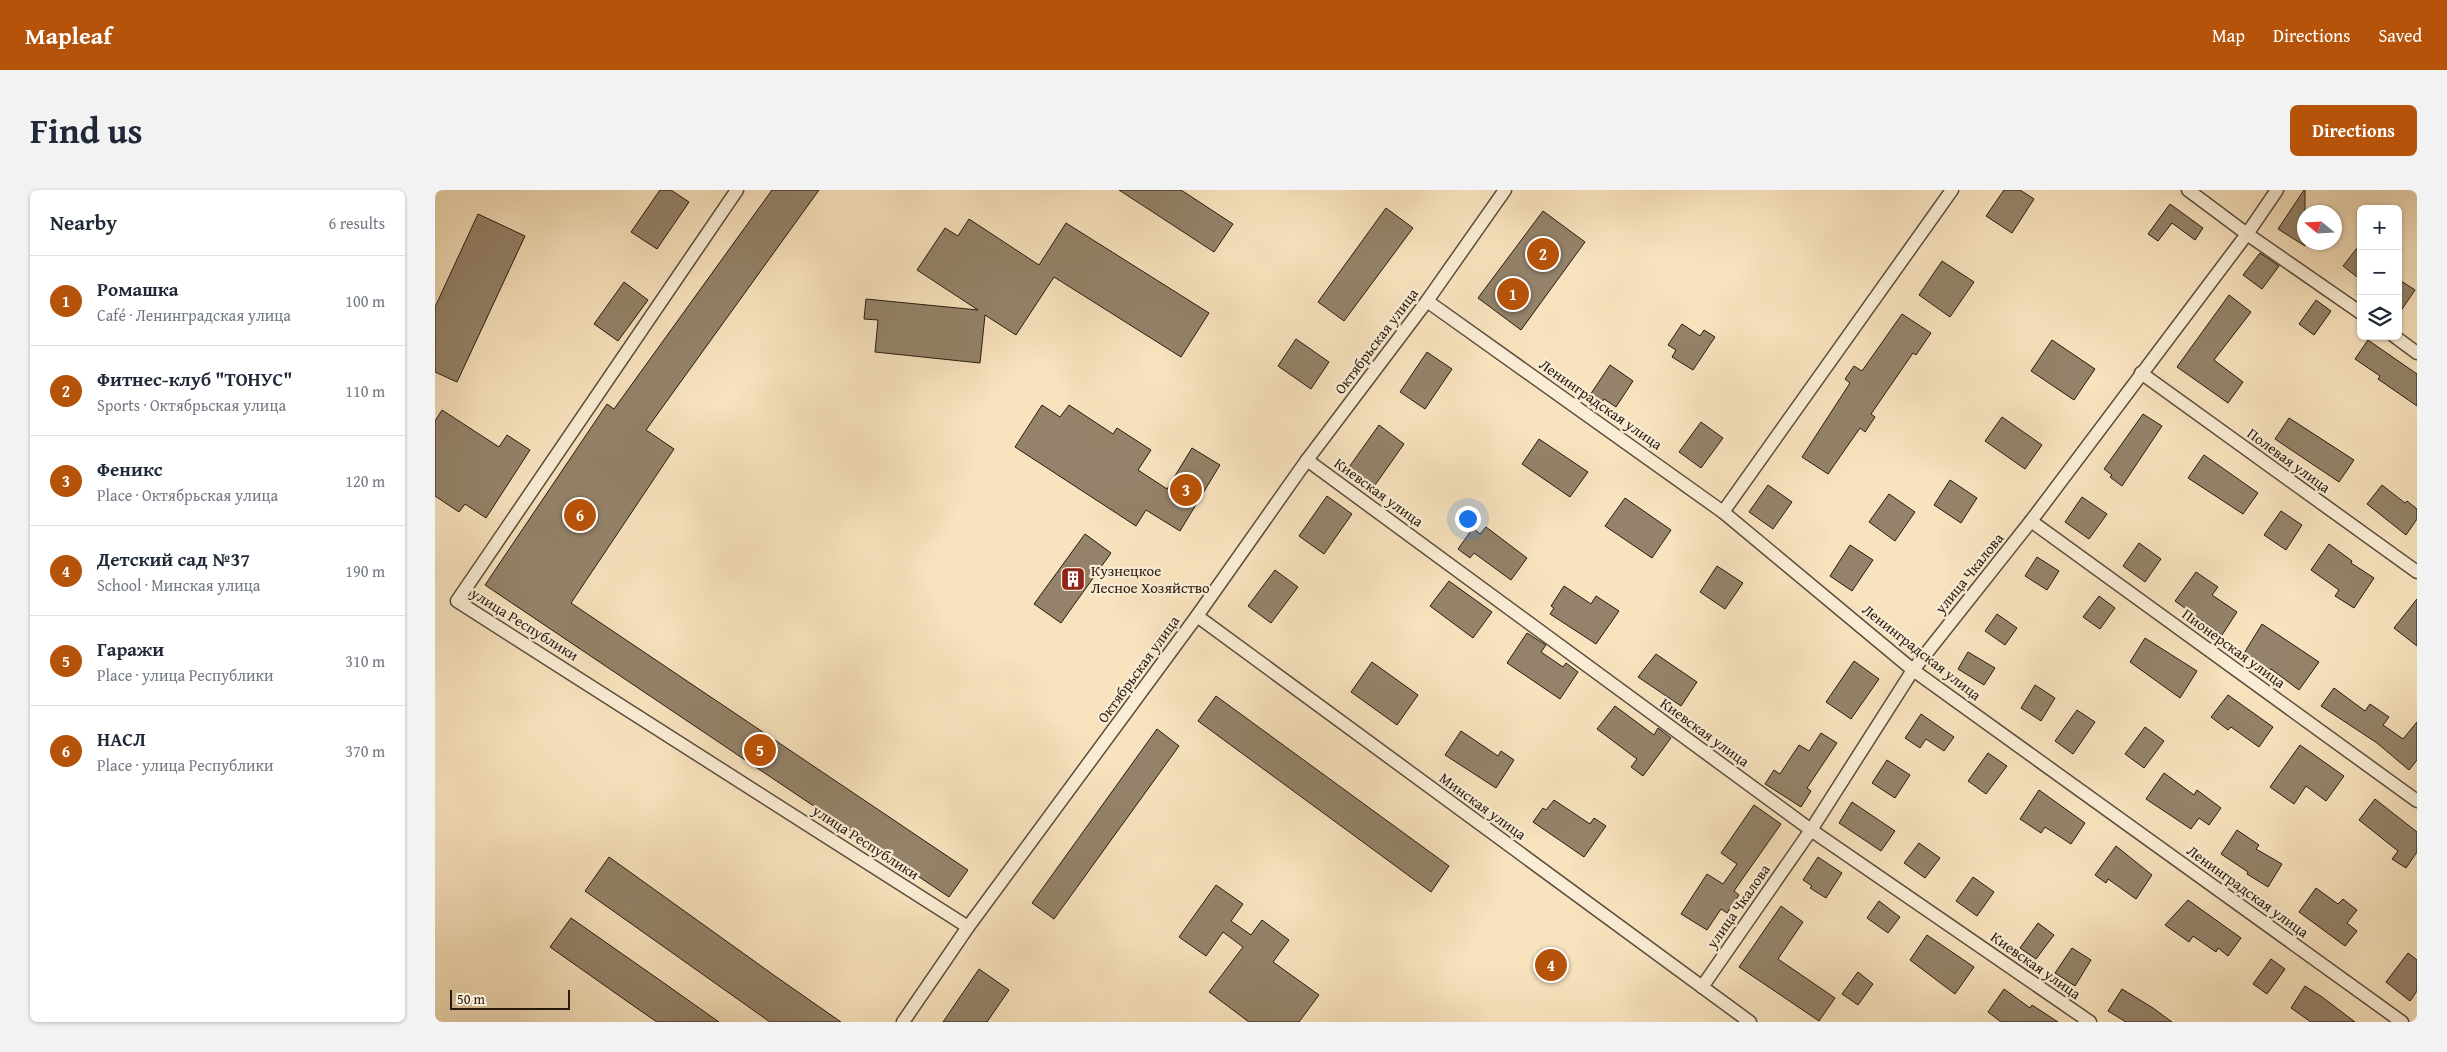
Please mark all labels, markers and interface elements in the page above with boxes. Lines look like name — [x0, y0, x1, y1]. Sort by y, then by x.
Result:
text: Mapleaf — [25, 18, 112, 53]
text: Map — [2212, 22, 2245, 49]
text: Directions — [2273, 22, 2350, 49]
text: Saved — [2378, 22, 2422, 49]
text: Find us — [30, 105, 143, 156]
button: Directions — [2290, 105, 2417, 156]
north arrow — [2297, 205, 2342, 250]
map controls — [2357, 205, 2402, 340]
button: + — [2357, 205, 2402, 250]
text: Nearby — [50, 207, 117, 238]
text: 6 results — [328, 211, 385, 235]
pin: 2 — [1527, 235, 1559, 273]
button: − — [2357, 250, 2402, 295]
text: Ромашка — [97, 275, 178, 303]
pin: 1 — [1497, 275, 1529, 313]
street label: Октябрьская улица — [1329, 283, 1423, 398]
text: 1 — [62, 289, 70, 313]
text: 100 m — [345, 289, 385, 313]
button: layers — [2357, 295, 2402, 340]
text: Café · Ленинградская улица — [97, 303, 291, 327]
street label: Ленинградская улица — [1535, 354, 1667, 455]
text: Фитнес-клуб "ТОНУС" — [97, 365, 293, 393]
text: 2 — [62, 379, 70, 403]
text: 110 m — [345, 379, 385, 403]
text: Sports · Октябрьская улица — [97, 393, 286, 417]
street label: Полевая улица — [2243, 423, 2336, 498]
street label: Киевская улица — [1330, 452, 1429, 532]
text: Феникс — [97, 455, 163, 483]
text: 3 — [62, 469, 70, 493]
text: 120 m — [345, 469, 385, 493]
pin: 3 — [1170, 471, 1202, 509]
text: Place · Октябрьская улица — [97, 483, 278, 507]
pin: 6 — [564, 496, 596, 534]
your location — [1455, 506, 1481, 532]
street label: улица Чкалова — [1929, 528, 2009, 619]
text: Детский сад №37 — [97, 545, 250, 573]
text: 4 — [62, 559, 70, 583]
text: 190 m — [345, 559, 385, 583]
place label: Кузнецкое Лесное Хозяйство — [1091, 560, 1210, 598]
building icon: Кузнецкое Лесное Хозяйство — [1060, 566, 1086, 592]
text: School · Минская улица — [97, 573, 260, 597]
street label: улица Республики — [466, 582, 583, 666]
street label: Ленинградская улица — [1858, 599, 1987, 706]
street label: Пионерская улица — [2178, 603, 2291, 693]
street label: Октябрьская улица — [1092, 610, 1185, 727]
text: Гаражи — [97, 635, 164, 663]
text: 5 — [62, 649, 70, 673]
text: 310 m — [345, 649, 385, 673]
text: Place · улица Республики — [97, 663, 273, 687]
street label: Киевская улица — [1656, 692, 1755, 772]
text: НАСЛ — [97, 725, 146, 753]
pin: 5 — [744, 731, 776, 769]
text: 6 — [62, 739, 70, 763]
text: 370 m — [345, 739, 385, 763]
text: Place · улица Республики — [97, 753, 273, 777]
street label: Минская улица — [1435, 767, 1531, 845]
street label: улица Республики — [808, 799, 923, 884]
street label: Ленинградская улица — [2183, 840, 2314, 943]
street label: улица Чкалова — [1701, 859, 1775, 953]
street label: Киевская улица — [1987, 926, 2086, 1004]
pin: 4 — [1535, 946, 1567, 984]
scale bar — [450, 987, 570, 1010]
text: 50 m — [457, 989, 485, 1009]

